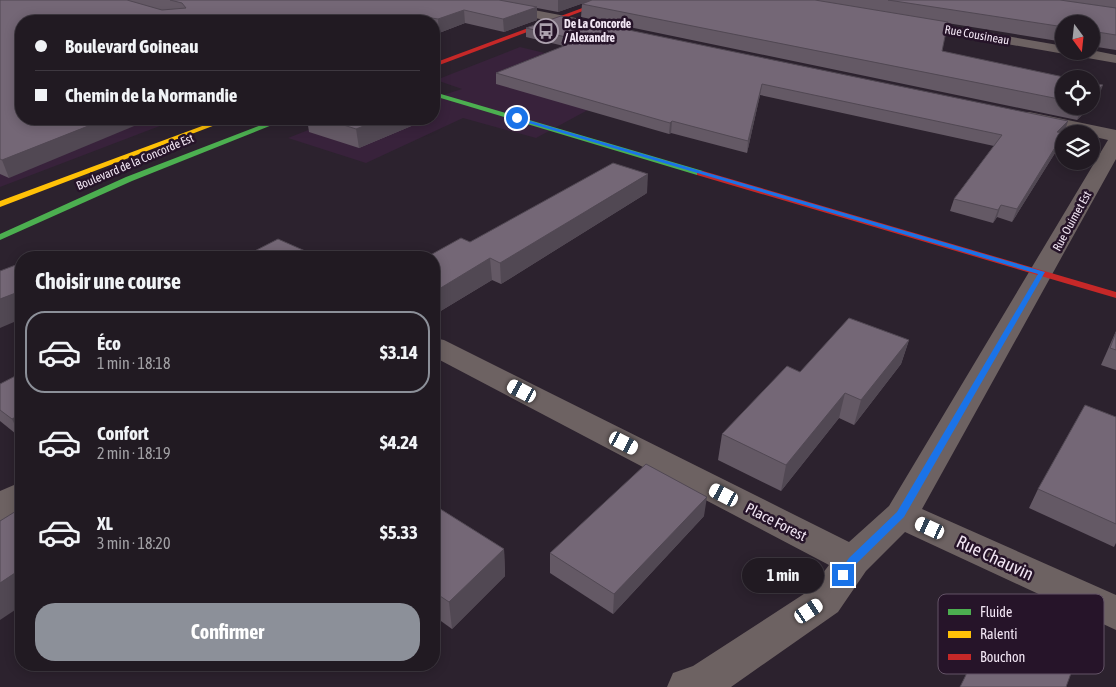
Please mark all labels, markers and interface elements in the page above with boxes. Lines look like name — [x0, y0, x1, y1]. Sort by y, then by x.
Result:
north arrow — [1055, 15, 1100, 60]
map controls — [1055, 15, 1100, 170]
place label: De La Concorde / Alexandre — [564, 17, 632, 45]
bus stop icon: De La Concorde / Alexandre — [533, 18, 559, 44]
street label: Rue Cousineau — [944, 22, 1011, 48]
text: Boulevard Goineau — [65, 35, 198, 57]
button: locate — [1055, 70, 1100, 115]
text: Chemin de la Normandie — [65, 84, 237, 106]
route start — [506, 107, 528, 129]
button: layers — [1055, 125, 1100, 170]
street label: Boulevard de la Concorde Est — [74, 131, 196, 193]
street label: Rue Ouimet Est — [1050, 188, 1094, 253]
text: Choisir une course — [35, 268, 181, 294]
icon: car — [37, 330, 82, 375]
text: Éco — [97, 332, 121, 354]
text: $3.14 — [380, 341, 418, 363]
text: 1 min · 18:18 — [97, 354, 170, 372]
car — [505, 377, 538, 405]
icon: car — [37, 420, 82, 465]
text: Confort — [97, 422, 149, 444]
car — [607, 430, 640, 456]
text: $4.24 — [380, 431, 418, 453]
text: 2 min · 18:19 — [97, 444, 170, 462]
car — [707, 482, 740, 508]
street label: Place Forest — [743, 499, 810, 544]
icon: car — [37, 510, 82, 555]
text: XL — [97, 512, 113, 534]
car — [913, 515, 946, 541]
text: $5.33 — [380, 521, 418, 543]
street label: Rue Chauvin — [953, 531, 1037, 584]
text: 3 min · 18:20 — [97, 534, 170, 552]
callout: 1 min — [743, 558, 826, 592]
route end — [832, 564, 854, 586]
text: 1 min — [767, 566, 799, 584]
legend — [938, 594, 1104, 674]
car — [792, 596, 825, 626]
button: Confirmer — [35, 603, 420, 661]
text: Fluide — [980, 604, 1012, 620]
text: Ralenti — [980, 626, 1017, 642]
text: Bouchon — [980, 649, 1025, 665]

